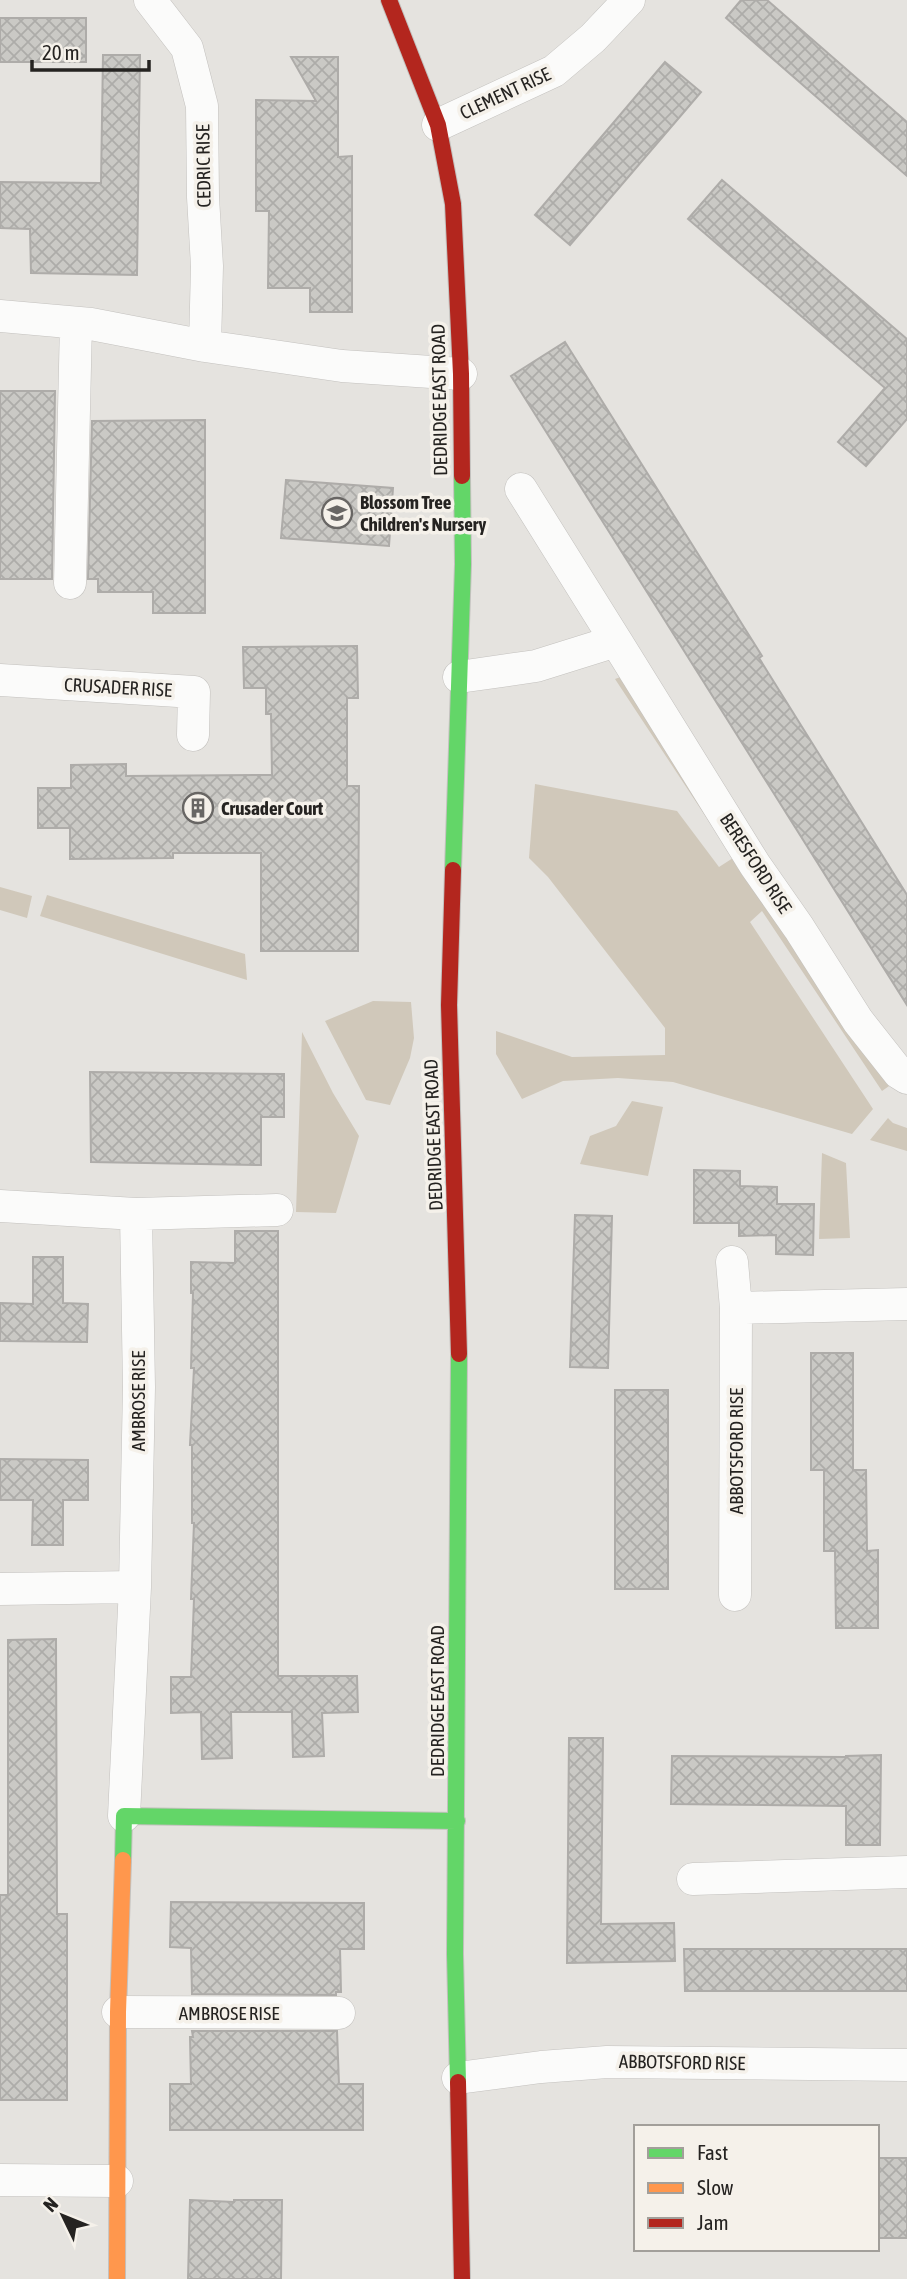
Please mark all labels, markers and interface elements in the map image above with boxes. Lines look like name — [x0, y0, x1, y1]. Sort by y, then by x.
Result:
scale bar — [32, 28, 149, 72]
text: 20 m — [42, 40, 80, 64]
street label: CLEMENT RISE — [456, 62, 554, 124]
street label: CEDRIC RISE — [191, 124, 215, 208]
street label: DEDRIDGE EAST ROAD — [427, 324, 451, 476]
place label: Blossom Tree Children's Nursery — [360, 491, 486, 535]
school or university icon: Blossom Tree Children's Nursery — [320, 496, 354, 530]
street label: CRUSADER RISE — [64, 673, 172, 701]
building icon: Crusader Court — [181, 791, 215, 825]
place label: Crusader Court — [221, 797, 324, 819]
street label: BERESFORD RISE — [716, 809, 796, 917]
street label: DEDRIDGE EAST ROAD — [419, 1059, 447, 1211]
street label: AMBROSE RISE — [127, 1351, 149, 1451]
street label: ABBOTSFORD RISE — [725, 1388, 747, 1514]
street label: DEDRIDGE EAST ROAD — [426, 1625, 448, 1777]
street label: AMBROSE RISE — [179, 2002, 279, 2024]
street label: ABBOTSFORD RISE — [619, 2050, 745, 2074]
legend — [634, 2125, 879, 2251]
text: Fast — [697, 2140, 728, 2164]
text: Slow — [697, 2175, 734, 2199]
north arrow — [28, 2181, 98, 2251]
text: N — [39, 2193, 62, 2216]
text: Jam — [697, 2210, 729, 2234]

